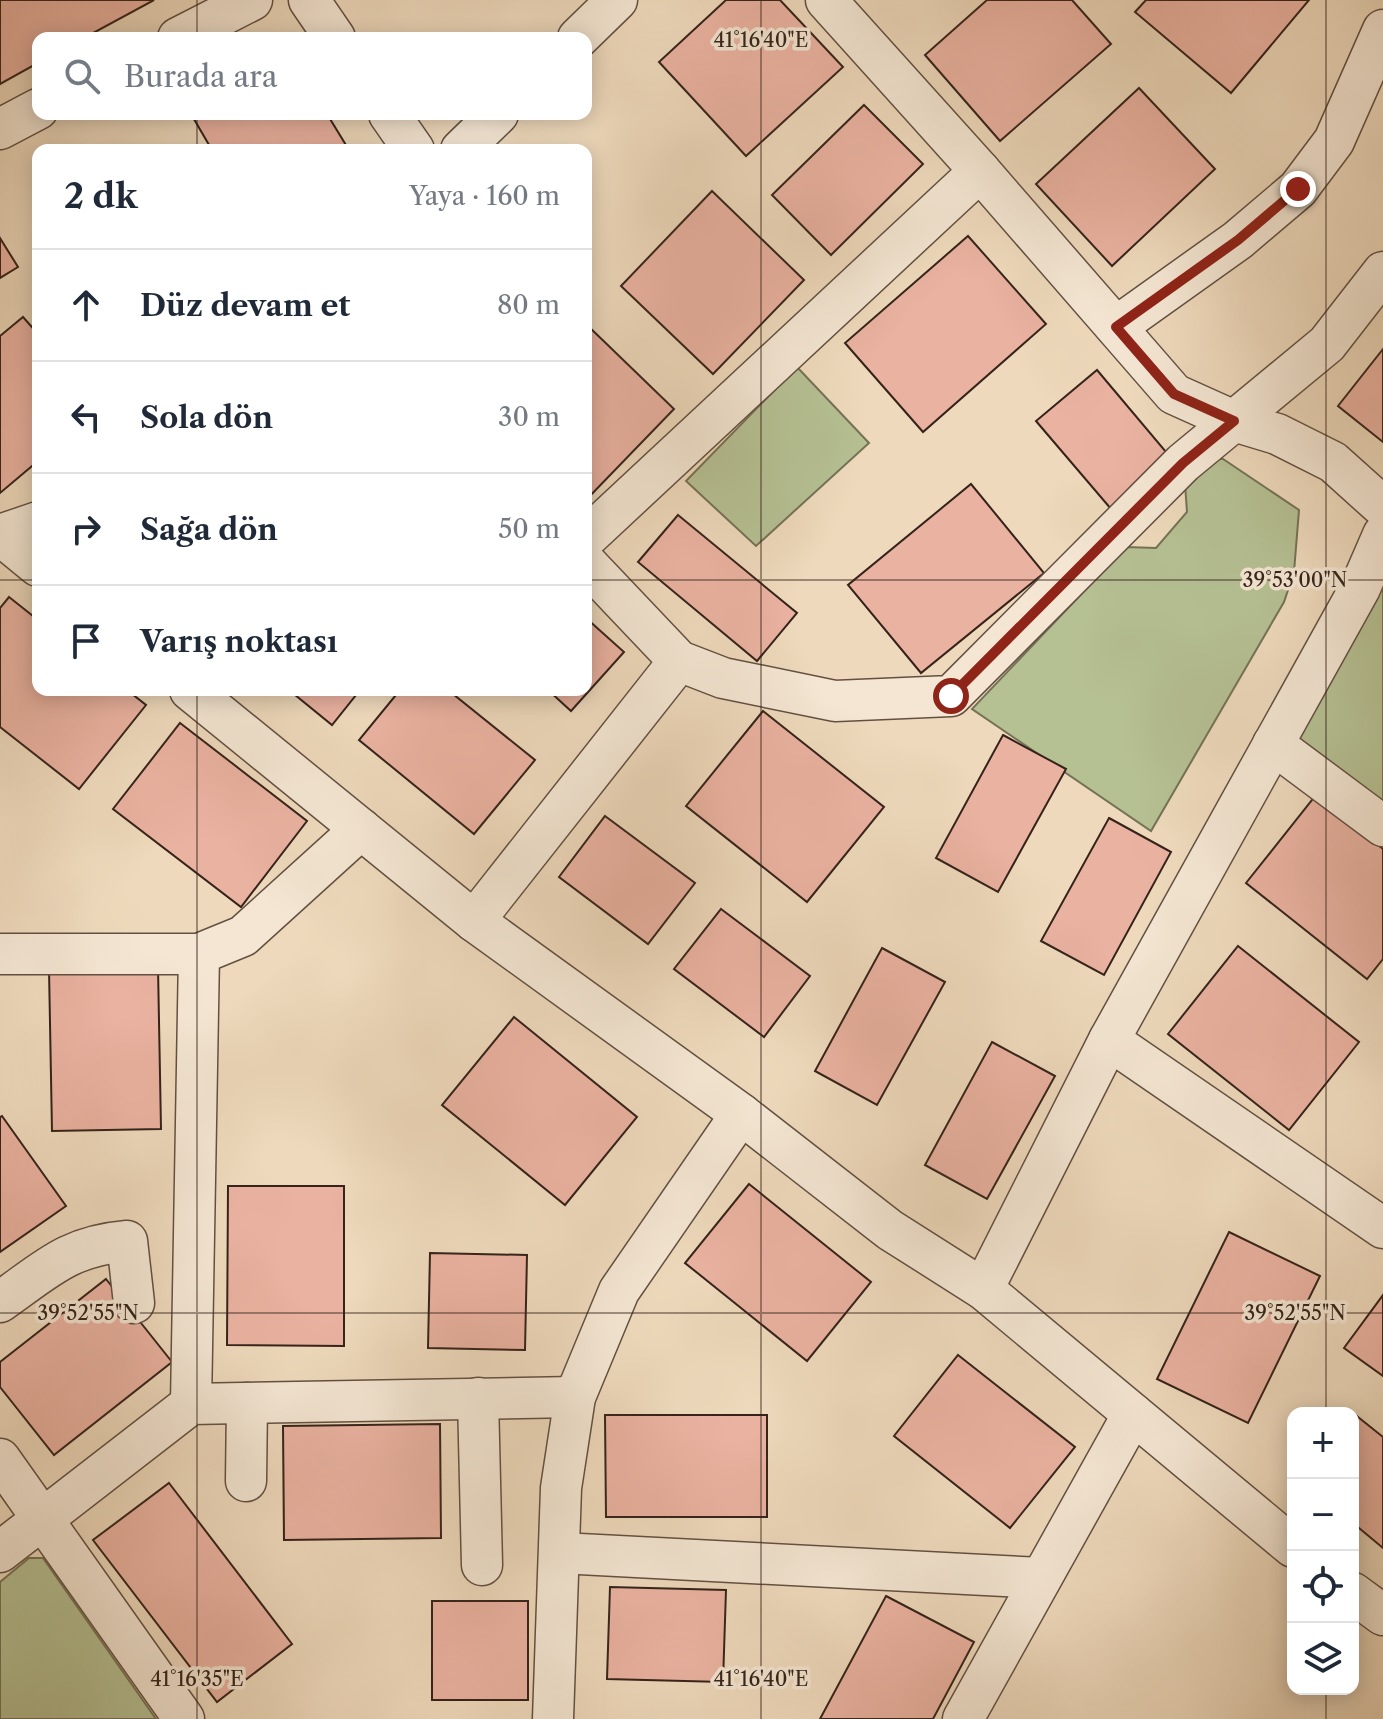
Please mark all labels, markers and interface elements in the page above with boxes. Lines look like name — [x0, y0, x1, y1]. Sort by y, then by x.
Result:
text: 41°16'40"E — [714, 28, 808, 52]
search box — [32, 32, 592, 120]
icon: search — [60, 54, 104, 98]
text: Burada ara — [124, 58, 278, 95]
route end — [1280, 171, 1316, 207]
text: 2 dk — [64, 175, 138, 217]
text: Yaya · 160 m — [409, 180, 560, 212]
icon: ahead — [64, 283, 108, 327]
text: Düz devam et — [140, 287, 350, 324]
text: 80 m — [497, 289, 560, 321]
icon: left — [64, 395, 108, 439]
text: Sola dön — [140, 399, 273, 436]
text: 30 m — [498, 401, 560, 433]
icon: right — [64, 507, 108, 551]
text: Sağa dön — [140, 511, 278, 548]
text: 50 m — [498, 513, 560, 545]
text: 39°53'00"N — [1243, 568, 1347, 592]
icon: arrive — [64, 619, 108, 663]
text: Varış noktası — [140, 623, 338, 660]
route start — [933, 678, 969, 714]
text: 39°52'55"N — [37, 1301, 139, 1325]
text: 39°52'55"N — [1244, 1301, 1346, 1325]
map controls — [1287, 1407, 1359, 1695]
button: + — [1287, 1407, 1359, 1479]
button: − — [1287, 1479, 1359, 1551]
button: locate — [1287, 1551, 1359, 1623]
button: layers — [1287, 1623, 1359, 1695]
text: 41°16'35"E — [150, 1667, 244, 1691]
text: 41°16'40"E — [714, 1667, 808, 1691]

